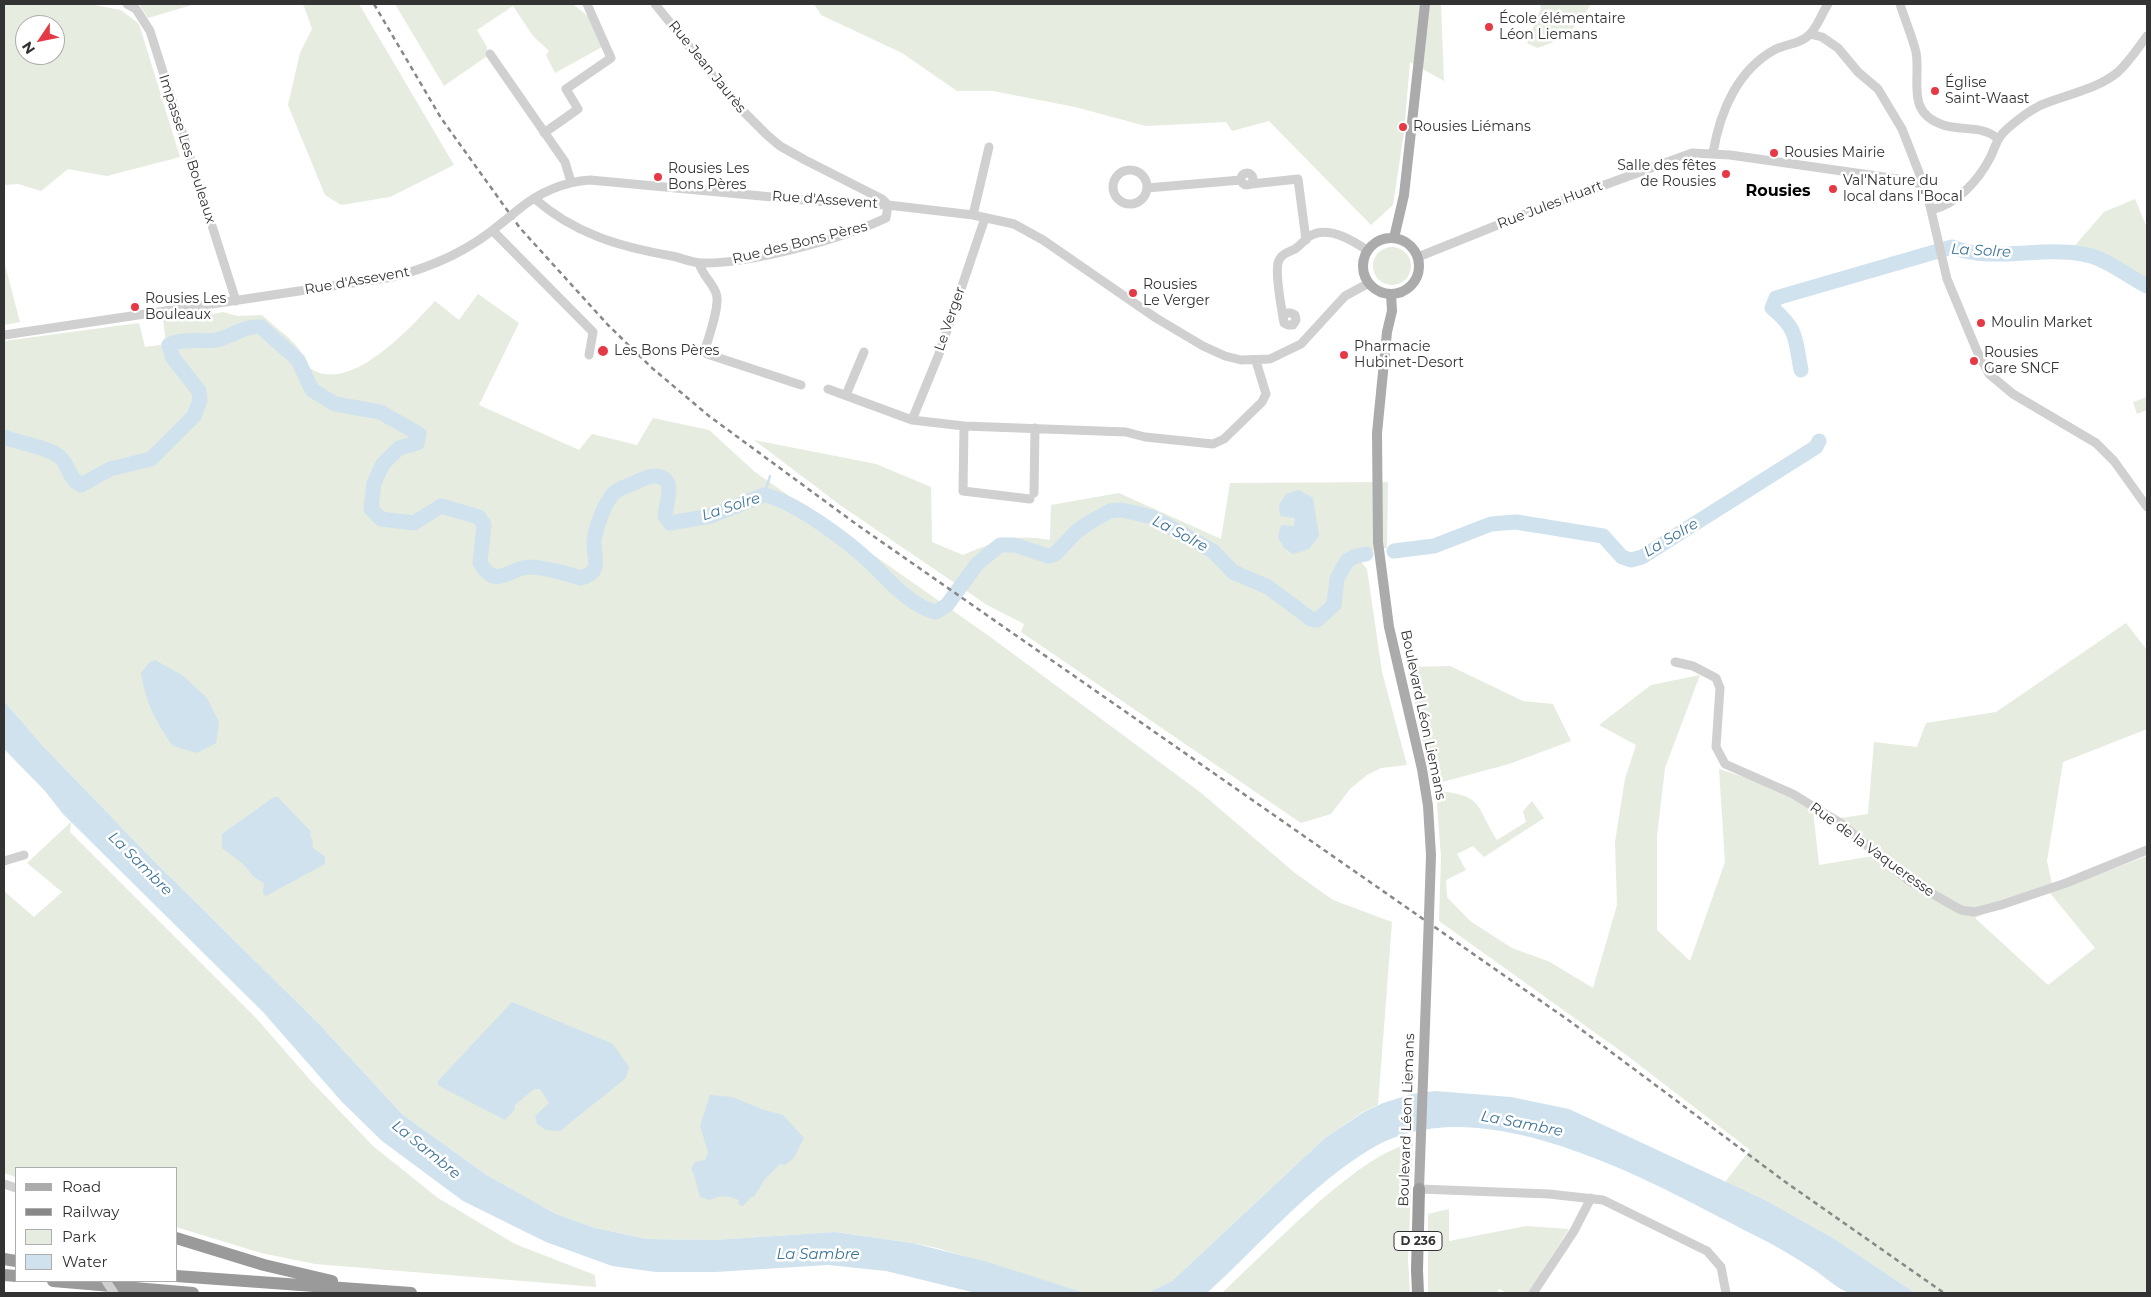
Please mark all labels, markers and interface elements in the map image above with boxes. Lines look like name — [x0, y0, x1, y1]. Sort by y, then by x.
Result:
place label: École élémentaire Léon Liemans — [1499, 11, 1625, 44]
north arrow — [15, 15, 65, 65]
street label: Rue Jean Jaurès — [665, 18, 749, 116]
marker: École élémentaire Léon Liemans — [1483, 21, 1495, 33]
text: N — [18, 38, 39, 58]
street label: Impasse Les Bouleaux — [155, 72, 219, 226]
place label: Église Saint-Waast — [1945, 75, 2030, 108]
marker: Église Saint-Waast — [1929, 85, 1941, 97]
place label: Rousies Liémans — [1413, 119, 1531, 135]
marker: Rousies Liémans — [1397, 121, 1409, 133]
place label: Rousies Mairie — [1784, 145, 1885, 161]
marker: Rousies Mairie — [1768, 147, 1780, 159]
place label: Salle des fêtes de Rousies — [1617, 158, 1716, 190]
place label: Rousies Les Bons Pères — [668, 161, 749, 193]
marker: Salle des fêtes de Rousies — [1720, 168, 1732, 180]
marker: Rousies Les Bons Pères — [652, 171, 664, 183]
place label: Val'Nature du local dans l'Bocal — [1843, 173, 1963, 206]
street label: Rue Jules Huart — [1495, 177, 1605, 233]
district label: Rousies — [1745, 181, 1811, 201]
marker: Val'Nature du local dans l'Bocal — [1827, 183, 1839, 195]
street label: Rue d'Assevent — [771, 188, 879, 212]
street label: Rue des Bons Pères — [731, 218, 869, 268]
water label: La Solre — [1950, 240, 2012, 262]
street label: Rue d'Assevent — [303, 263, 411, 299]
place label: Rousies Le Verger — [1143, 277, 1210, 310]
street label: Le Verger — [931, 285, 969, 353]
marker: Rousies Le Verger — [1127, 287, 1139, 299]
place label: Rousies Les Bouleaux — [145, 291, 226, 324]
marker: Rousies Les Bouleaux — [129, 301, 141, 313]
place label: Moulin Market — [1991, 315, 2093, 331]
marker: Moulin Market — [1975, 317, 1987, 329]
place label: Pharmacie Hubinet-Desort — [1354, 339, 1464, 372]
place label: Les Bons Pères — [614, 343, 719, 359]
marker: Les Bons Pères — [596, 344, 610, 358]
place label: Rousies Gare SNCF — [1984, 345, 2059, 378]
marker: Pharmacie Hubinet-Desort — [1338, 349, 1350, 361]
marker: Rousies Gare SNCF — [1968, 355, 1980, 367]
water label: La Solre — [700, 489, 762, 525]
water label: La Solre — [1149, 512, 1211, 556]
water label: La Solre — [1640, 515, 1702, 561]
street label: Boulevard Léon Liemans — [1397, 628, 1449, 802]
street label: Rue de la Vaqueresse — [1807, 799, 1937, 901]
water label: La Sambre — [104, 828, 176, 900]
street label: Boulevard Léon Liemans — [1396, 1033, 1418, 1207]
water label: La Sambre — [1479, 1107, 1565, 1141]
water label: La Sambre — [388, 1117, 464, 1183]
legend — [15, 1167, 178, 1282]
text: Road — [62, 1177, 101, 1196]
text: Railway — [62, 1202, 119, 1221]
text: Park — [62, 1227, 96, 1246]
road number: D 236 — [1394, 1232, 1442, 1250]
water label: La Sambre — [776, 1246, 860, 1264]
text: Water — [62, 1252, 108, 1271]

